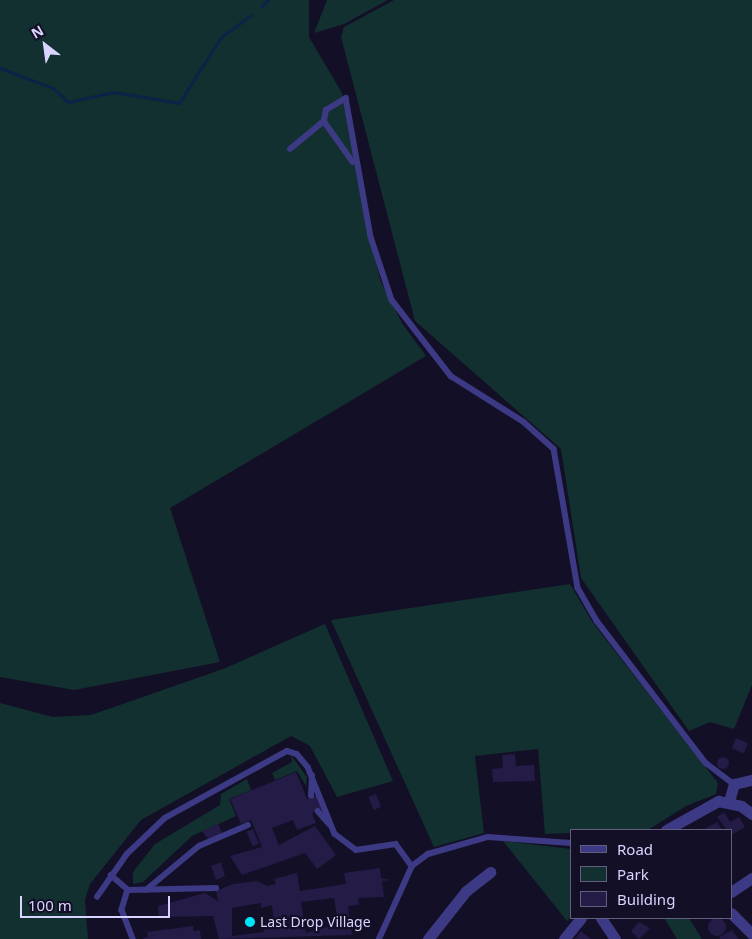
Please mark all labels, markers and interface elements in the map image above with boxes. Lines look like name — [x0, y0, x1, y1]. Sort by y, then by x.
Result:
north arrow — [20, 20, 70, 70]
text: N — [28, 21, 47, 43]
legend — [570, 829, 732, 919]
text: Road — [617, 839, 653, 859]
text: Park — [617, 864, 649, 884]
scale bar — [22, 886, 172, 918]
text: Building — [617, 889, 675, 909]
text: 100 m — [28, 895, 72, 915]
place label: Last Drop Village — [260, 914, 371, 930]
marker: Last Drop Village — [244, 916, 256, 928]

